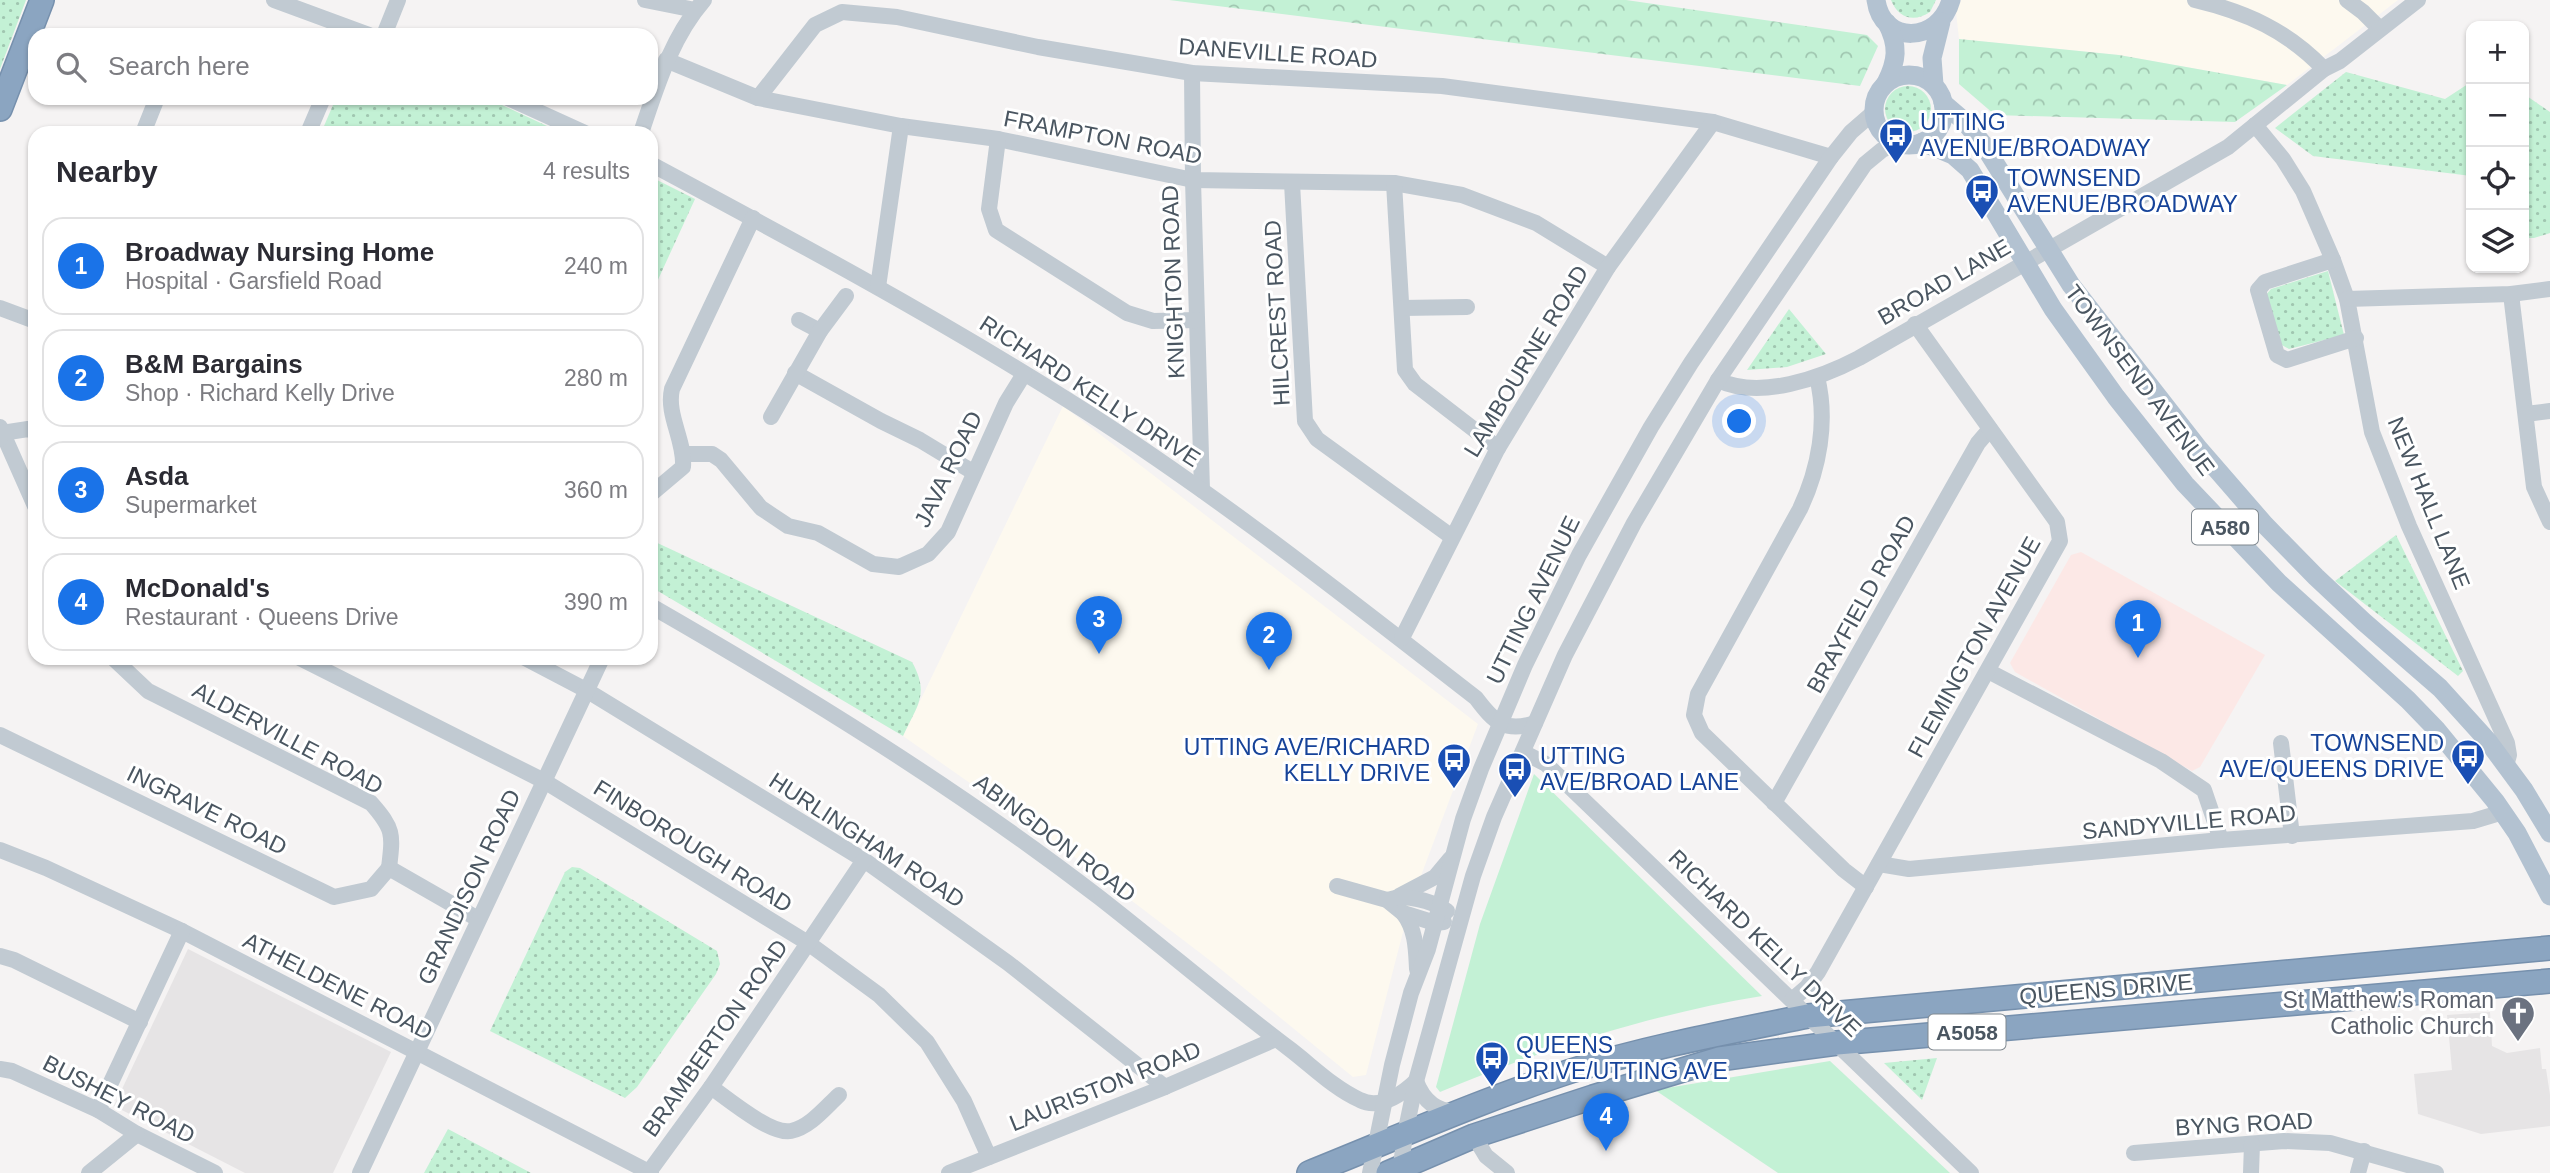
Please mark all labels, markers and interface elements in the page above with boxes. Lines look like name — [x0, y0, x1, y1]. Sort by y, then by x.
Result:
map controls — [2466, 21, 2529, 273]
button: + — [2466, 21, 2529, 84]
search box — [28, 28, 658, 105]
street label: DANEVILLE ROAD — [1178, 33, 1378, 73]
icon: search — [52, 48, 90, 86]
text: Search here — [108, 51, 250, 81]
button: − — [2466, 84, 2529, 147]
street label: FRAMPTON ROAD — [1002, 105, 1204, 169]
place label: UTTING AVENUE/BROADWAY — [1920, 109, 2151, 161]
bus stop icon: UTTING AVENUE/BROADWAY — [1877, 116, 1915, 165]
button: locate — [2466, 147, 2529, 210]
text: Nearby — [56, 155, 158, 188]
text: 4 results — [543, 158, 630, 184]
place label: TOWNSEND AVENUE/BROADWAY — [2007, 165, 2238, 217]
bus stop icon: TOWNSEND AVENUE/BROADWAY — [1963, 172, 2001, 221]
street label: KNIGHTON ROAD — [1157, 185, 1189, 379]
button: layers — [2466, 210, 2529, 273]
street label: HILCREST ROAD — [1259, 219, 1295, 407]
street label: BROAD LANE — [1873, 234, 2015, 330]
text: Broadway Nursing Home — [125, 237, 434, 267]
text: 1 — [75, 253, 87, 279]
text: 240 m — [564, 253, 628, 279]
street label: LAMBOURNE ROAD — [1459, 261, 1593, 461]
text: Hospital · Garsfield Road — [125, 268, 382, 294]
street label: TOWNSEND AVENUE — [2060, 280, 2220, 480]
street label: RICHARD KELLY DRIVE — [975, 310, 1205, 472]
text: B&M Bargains — [125, 349, 303, 379]
text: 2 — [75, 365, 87, 391]
text: 280 m — [564, 365, 628, 391]
text: Shop · Richard Kelly Drive — [125, 380, 395, 406]
your location — [1722, 404, 1756, 438]
street label: JAVA ROAD — [909, 407, 987, 531]
street label: NEW HALL LANE — [2383, 413, 2475, 593]
text: Asda — [125, 461, 189, 491]
text: 3 — [75, 477, 87, 503]
text: 360 m — [564, 477, 628, 503]
text: Supermarket — [125, 492, 257, 518]
road number: A580 — [2192, 510, 2258, 544]
street label: BRAYFIELD ROAD — [1801, 511, 1921, 697]
street label: UTTING AVENUE — [1481, 512, 1585, 688]
street label: FLEMINGTON AVENUE — [1902, 532, 2046, 762]
text: McDonald's — [125, 573, 270, 603]
text: 4 — [75, 589, 87, 615]
text: 390 m — [564, 589, 628, 615]
pin: 3 — [1076, 596, 1122, 654]
pin: 1 — [2115, 600, 2161, 658]
text: Restaurant · Queens Drive — [125, 604, 399, 630]
pin: 2 — [1246, 612, 1292, 670]
street label: ALDERVILLE ROAD — [188, 677, 388, 799]
place label: TOWNSEND AVE/QUEENS DRIVE — [2219, 730, 2444, 782]
place label: UTTING AVE/RICHARD KELLY DRIVE — [1184, 734, 1430, 786]
bus stop icon: TOWNSEND AVE/QUEENS DRIVE — [2449, 737, 2487, 786]
bus stop icon: UTTING AVE/RICHARD KELLY DRIVE — [1435, 741, 1473, 790]
place label: UTTING AVE/BROAD LANE — [1540, 743, 1739, 795]
bus stop icon: UTTING AVE/BROAD LANE — [1496, 750, 1534, 799]
street label: INGRAVE ROAD — [123, 760, 291, 860]
street label: HURLINGHAM ROAD — [765, 767, 969, 913]
street label: ABINGDON ROAD — [969, 769, 1141, 907]
street label: FINBOROUGH ROAD — [589, 774, 797, 918]
street label: GRANDISON ROAD — [412, 785, 526, 989]
street label: SANDYVILLE ROAD — [2081, 800, 2297, 844]
street label: RICHARD KELLY DRIVE — [1663, 844, 1867, 1042]
street label: ATHELDENE ROAD — [239, 927, 437, 1045]
street label: BRAMBERTON ROAD — [637, 935, 793, 1141]
street label: QUEENS DRIVE — [2018, 968, 2194, 1010]
place label: St Matthew's Roman Catholic Church — [2283, 987, 2494, 1039]
church icon: St Matthew's Roman Catholic Church — [2499, 994, 2537, 1043]
road number: A5058 — [1928, 1014, 2006, 1050]
place label: QUEENS DRIVE/UTTING AVE — [1516, 1032, 1728, 1084]
street label: LAURISTON ROAD — [1006, 1036, 1204, 1136]
bus stop icon: QUEENS DRIVE/UTTING AVE — [1473, 1039, 1511, 1088]
street label: BUSHEY ROAD — [39, 1050, 199, 1148]
pin: 4 — [1583, 1093, 1629, 1151]
street label: BYNG ROAD — [2174, 1107, 2314, 1141]

